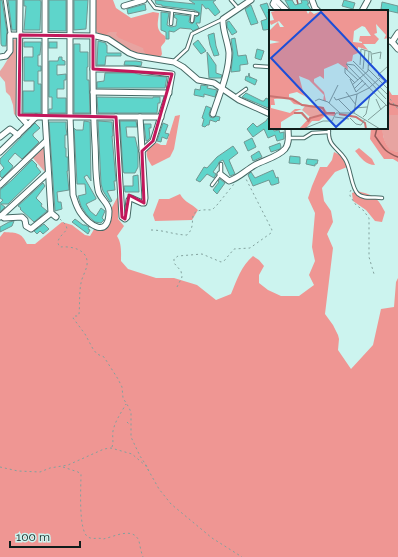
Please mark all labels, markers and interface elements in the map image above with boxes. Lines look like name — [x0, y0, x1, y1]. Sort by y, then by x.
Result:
inset map — [269, 10, 388, 129]
scale bar — [10, 523, 80, 549]
text: 100 m — [16, 530, 50, 544]

